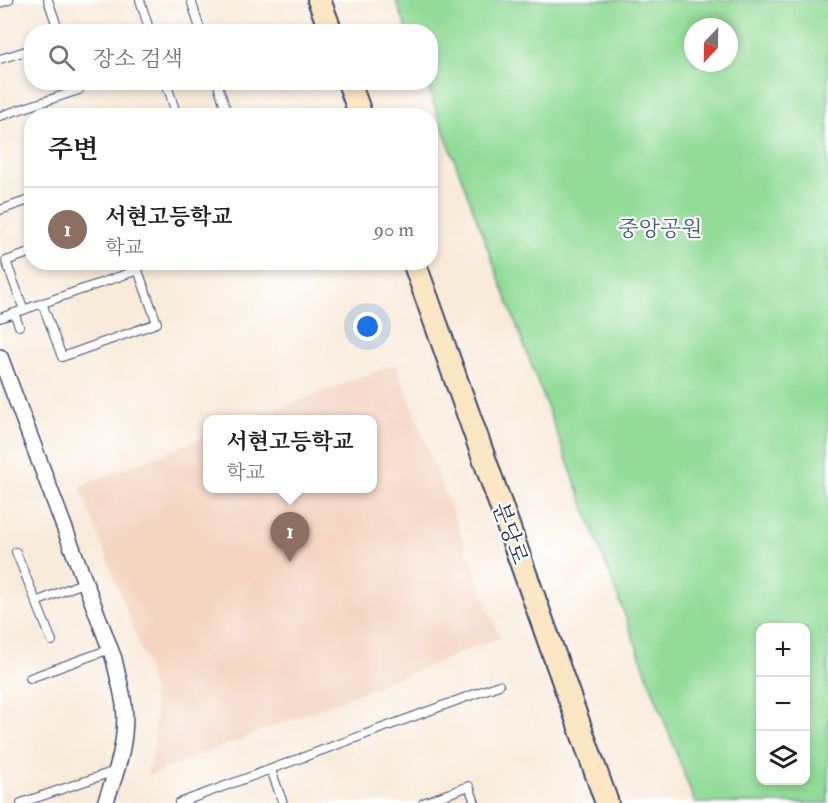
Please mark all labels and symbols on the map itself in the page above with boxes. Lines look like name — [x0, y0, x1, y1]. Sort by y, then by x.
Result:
north arrow — [684, 18, 738, 72]
park label: 중앙공원 — [617, 215, 703, 243]
your location — [353, 312, 382, 341]
street label: 분당로 — [486, 499, 534, 568]
pin: 1 — [270, 512, 310, 562]

